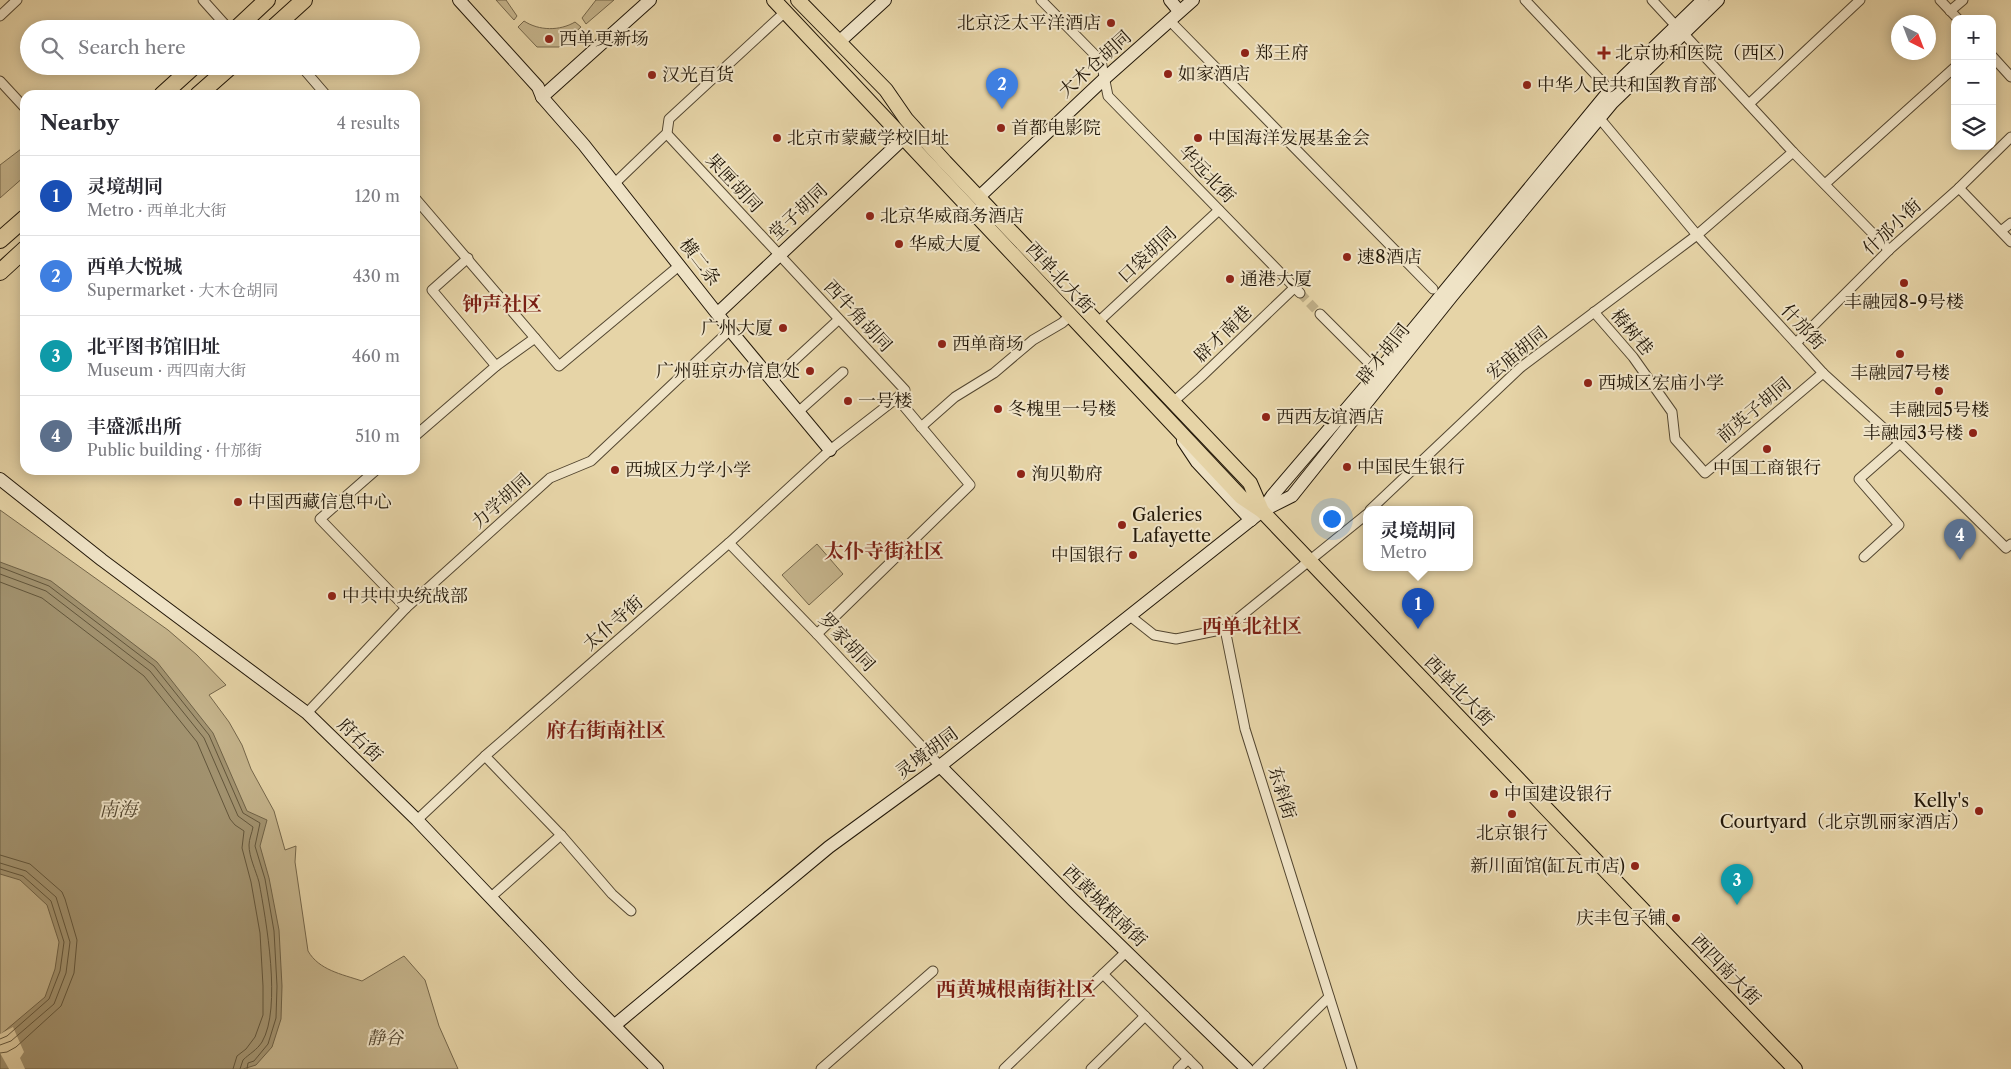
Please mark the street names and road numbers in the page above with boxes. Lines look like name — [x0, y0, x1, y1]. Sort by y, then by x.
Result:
street label: 大木仓胡同 — [1054, 26, 1136, 102]
street label: 华远北街 — [1174, 140, 1240, 208]
street label: 果匣胡同 — [701, 149, 767, 217]
street label: 堂子胡同 — [764, 179, 832, 245]
street label: 什邡小街 — [1858, 194, 1926, 260]
street label: 口袋胡同 — [1113, 222, 1181, 288]
street label: 横二条 — [675, 234, 725, 290]
street label: 西单北大街 — [1021, 238, 1099, 318]
street label: 西牛角胡同 — [819, 276, 897, 356]
street label: 什邡街 — [1777, 300, 1829, 354]
street label: 辟才南巷 — [1189, 301, 1257, 367]
street label: 椿树巷 — [1606, 304, 1658, 360]
street label: 辟才胡同 — [1352, 319, 1414, 389]
street label: 宏庙胡同 — [1482, 322, 1552, 384]
street label: 前英子胡同 — [1712, 373, 1796, 447]
street label: 力学胡同 — [467, 469, 535, 533]
street label: 太仆寺街 — [579, 591, 647, 655]
street label: 罗家胡同 — [814, 608, 880, 676]
street label: 西单北大街 — [1420, 651, 1498, 731]
street label: 府右街 — [333, 713, 387, 767]
street label: 灵境胡同 — [892, 723, 962, 783]
street label: 东斜街 — [1264, 764, 1300, 822]
street label: 西黄城根南街 — [1059, 861, 1151, 951]
street label: 西四南大街 — [1687, 930, 1765, 1010]

